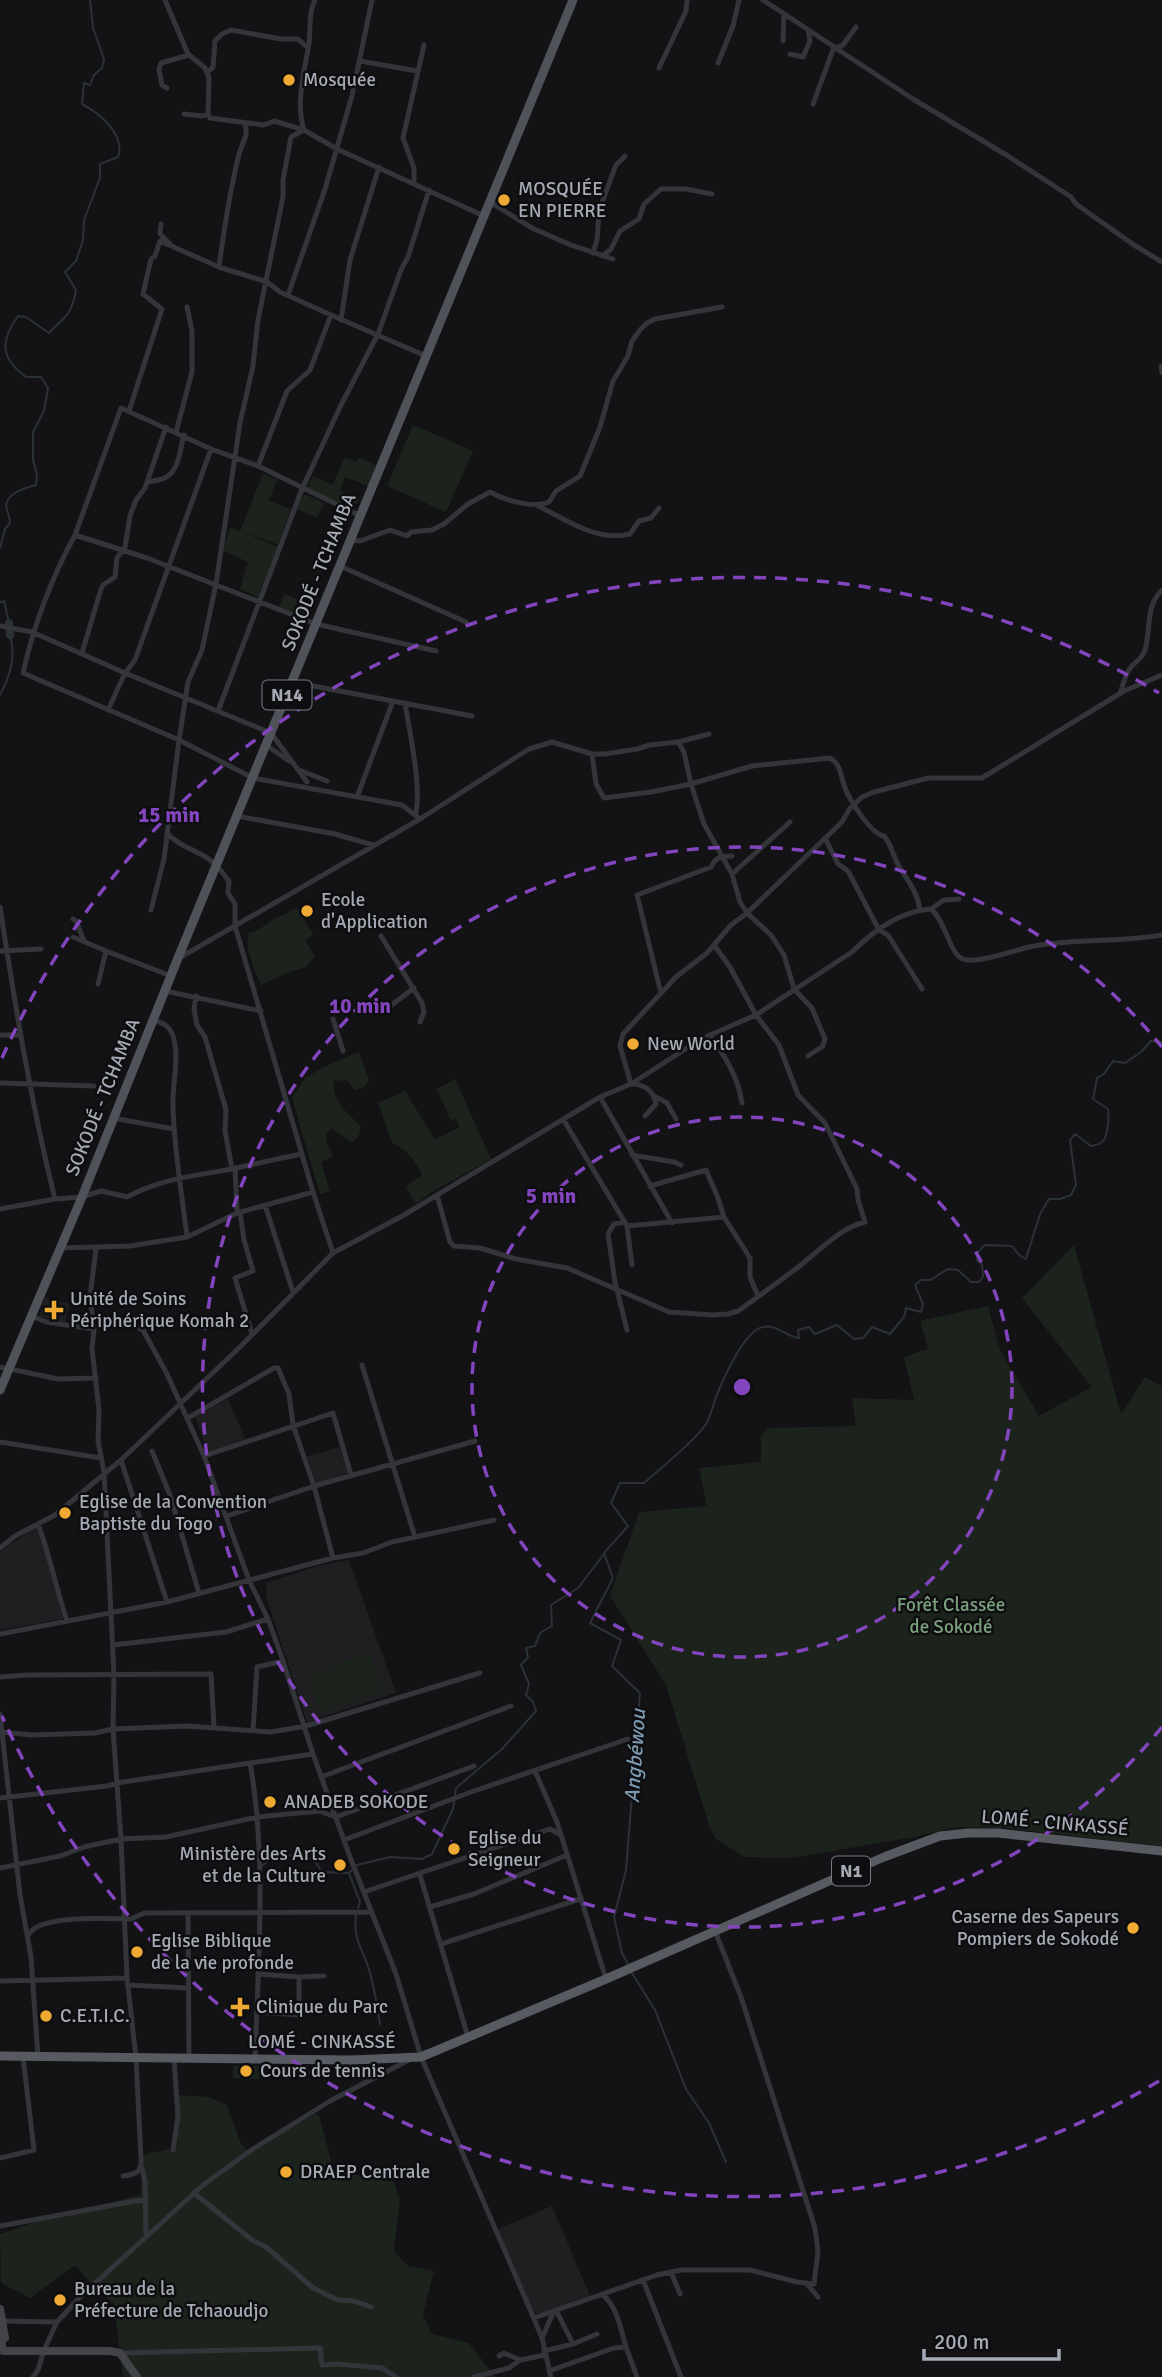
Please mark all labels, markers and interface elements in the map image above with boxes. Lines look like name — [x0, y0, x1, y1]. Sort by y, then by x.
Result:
place label: Mosquée — [303, 68, 376, 92]
marker: Mosquée — [281, 72, 297, 88]
place label: MOSQUÉE EN PIERRE — [518, 177, 607, 223]
marker: MOSQUÉE EN PIERRE — [496, 192, 512, 208]
street label: SOKODÉ - TCHAMBA — [276, 489, 362, 654]
road number: N14 — [262, 680, 312, 710]
text: 15 min — [138, 802, 200, 828]
place label: Ecole d'Application — [321, 888, 428, 934]
marker: Ecole d'Application — [299, 903, 315, 919]
text: 10 min — [329, 993, 391, 1019]
street label: SOKODÉ - TCHAMBA — [60, 1014, 146, 1179]
place label: New World — [647, 1032, 735, 1056]
marker: New World — [625, 1036, 641, 1052]
text: 5 min — [526, 1183, 576, 1209]
place label: Unité de Soins Périphérique Komah 2 — [70, 1287, 249, 1333]
marker: Unité de Soins Périphérique Komah 2 — [44, 1300, 64, 1320]
centre of rings — [730, 1375, 754, 1399]
place label: Eglise de la Convention Baptiste du Togo — [79, 1490, 267, 1536]
marker: Eglise de la Convention Baptiste du Togo — [57, 1505, 73, 1521]
park label: Forêt Classée de Sokodé — [897, 1593, 1005, 1639]
water label: Angbéwou — [619, 1707, 651, 1804]
place label: ANADEB SOKODE — [284, 1790, 429, 1814]
marker: ANADEB SOKODE — [262, 1794, 278, 1810]
street label: LOMÉ - CINKASSÉ — [980, 1805, 1130, 1841]
place label: Eglise du Seigneur — [468, 1826, 542, 1872]
marker: Eglise du Seigneur — [446, 1841, 462, 1857]
place label: Ministère des Arts et de la Culture — [179, 1842, 326, 1888]
road number: N1 — [832, 1856, 870, 1885]
marker: Ministère des Arts et de la Culture — [332, 1857, 348, 1873]
place label: Caserne des Sapeurs Pompiers de Sokodé — [952, 1905, 1119, 1951]
marker: Caserne des Sapeurs Pompiers de Sokodé — [1125, 1920, 1141, 1936]
place label: Eglise Biblique de la vie profonde — [151, 1929, 294, 1975]
marker: Eglise Biblique de la vie profonde — [129, 1944, 145, 1960]
place label: Clinique du Parc — [256, 1995, 388, 2019]
marker: Clinique du Parc — [230, 1997, 250, 2017]
place label: C.E.T.I.C. — [60, 2004, 130, 2028]
marker: C.E.T.I.C. — [38, 2008, 54, 2024]
street label: LOMÉ - CINKASSÉ — [248, 2030, 396, 2054]
place label: Cours de tennis — [260, 2059, 385, 2083]
marker: Cours de tennis — [238, 2063, 254, 2079]
place label: DRAEP Centrale — [300, 2160, 430, 2184]
marker: DRAEP Centrale — [278, 2164, 294, 2180]
place label: Bureau de la Préfecture de Tchaoudjo — [74, 2277, 269, 2323]
marker: Bureau de la Préfecture de Tchaoudjo — [52, 2292, 68, 2308]
scale bar — [924, 2318, 1059, 2362]
text: 200 m — [934, 2329, 989, 2355]

